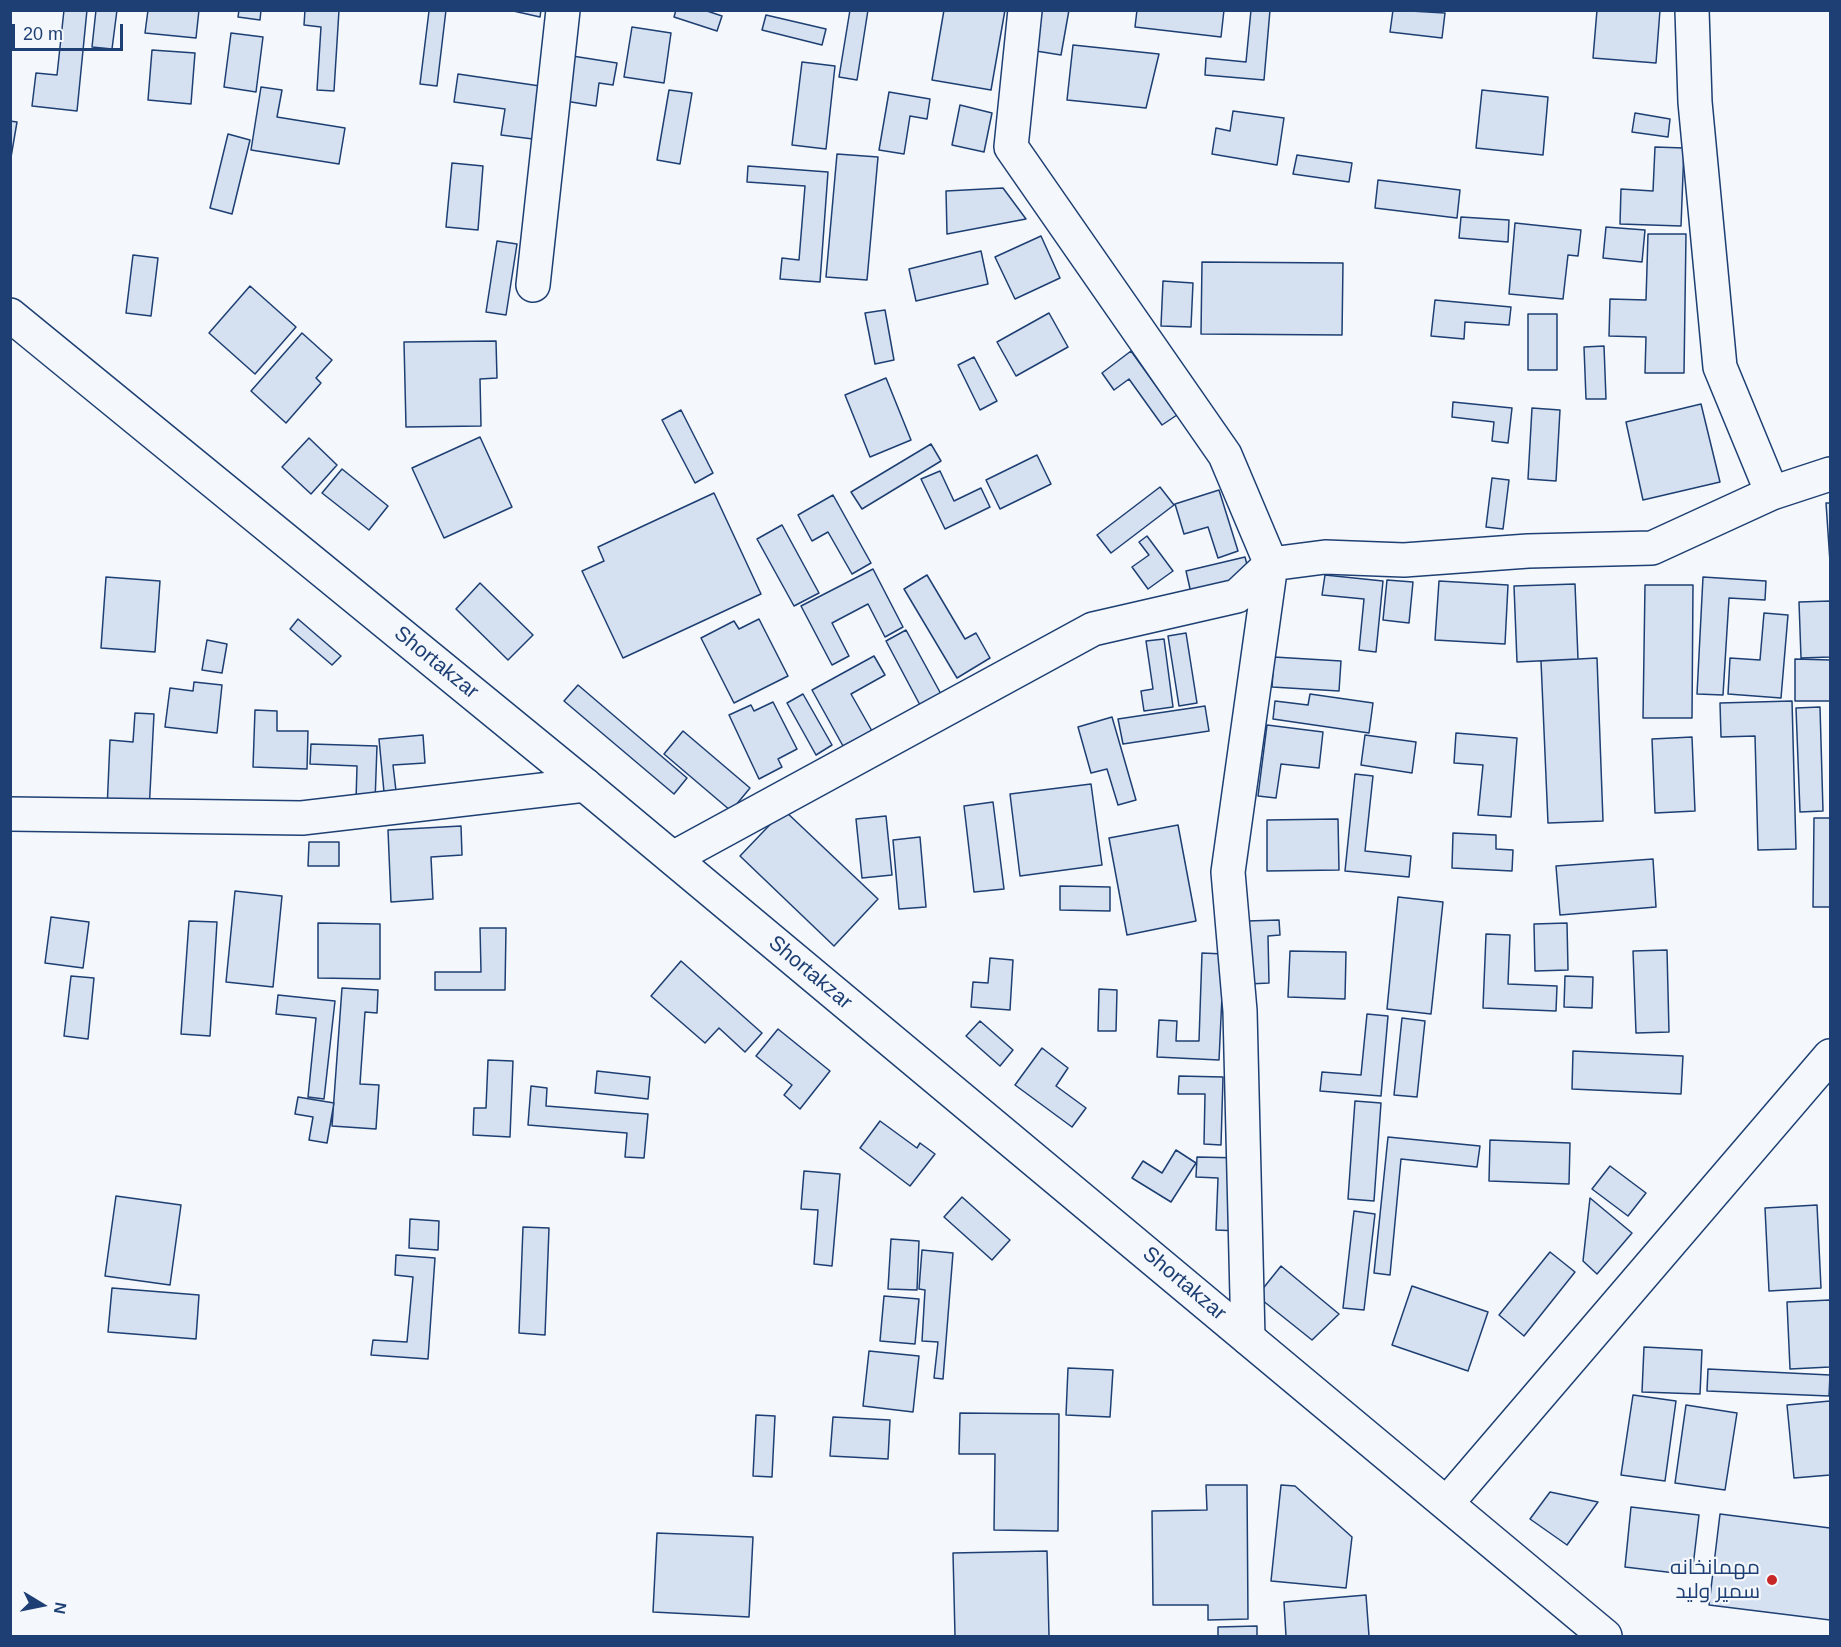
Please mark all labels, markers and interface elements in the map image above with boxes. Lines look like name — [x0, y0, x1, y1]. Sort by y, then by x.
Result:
scale bar — [15, 12, 126, 50]
text: 20 m — [23, 24, 63, 44]
street label: Shortakzar — [389, 621, 483, 705]
street label: Shortakzar — [763, 931, 857, 1015]
street label: Shortakzar — [1137, 1242, 1231, 1326]
place label: مهمانخانه سمیر ولید — [1670, 1555, 1760, 1605]
marker: مهمانخانه سمیر ولید — [1765, 1573, 1779, 1587]
north arrow — [12, 1575, 72, 1635]
text: N — [51, 1601, 70, 1615]

